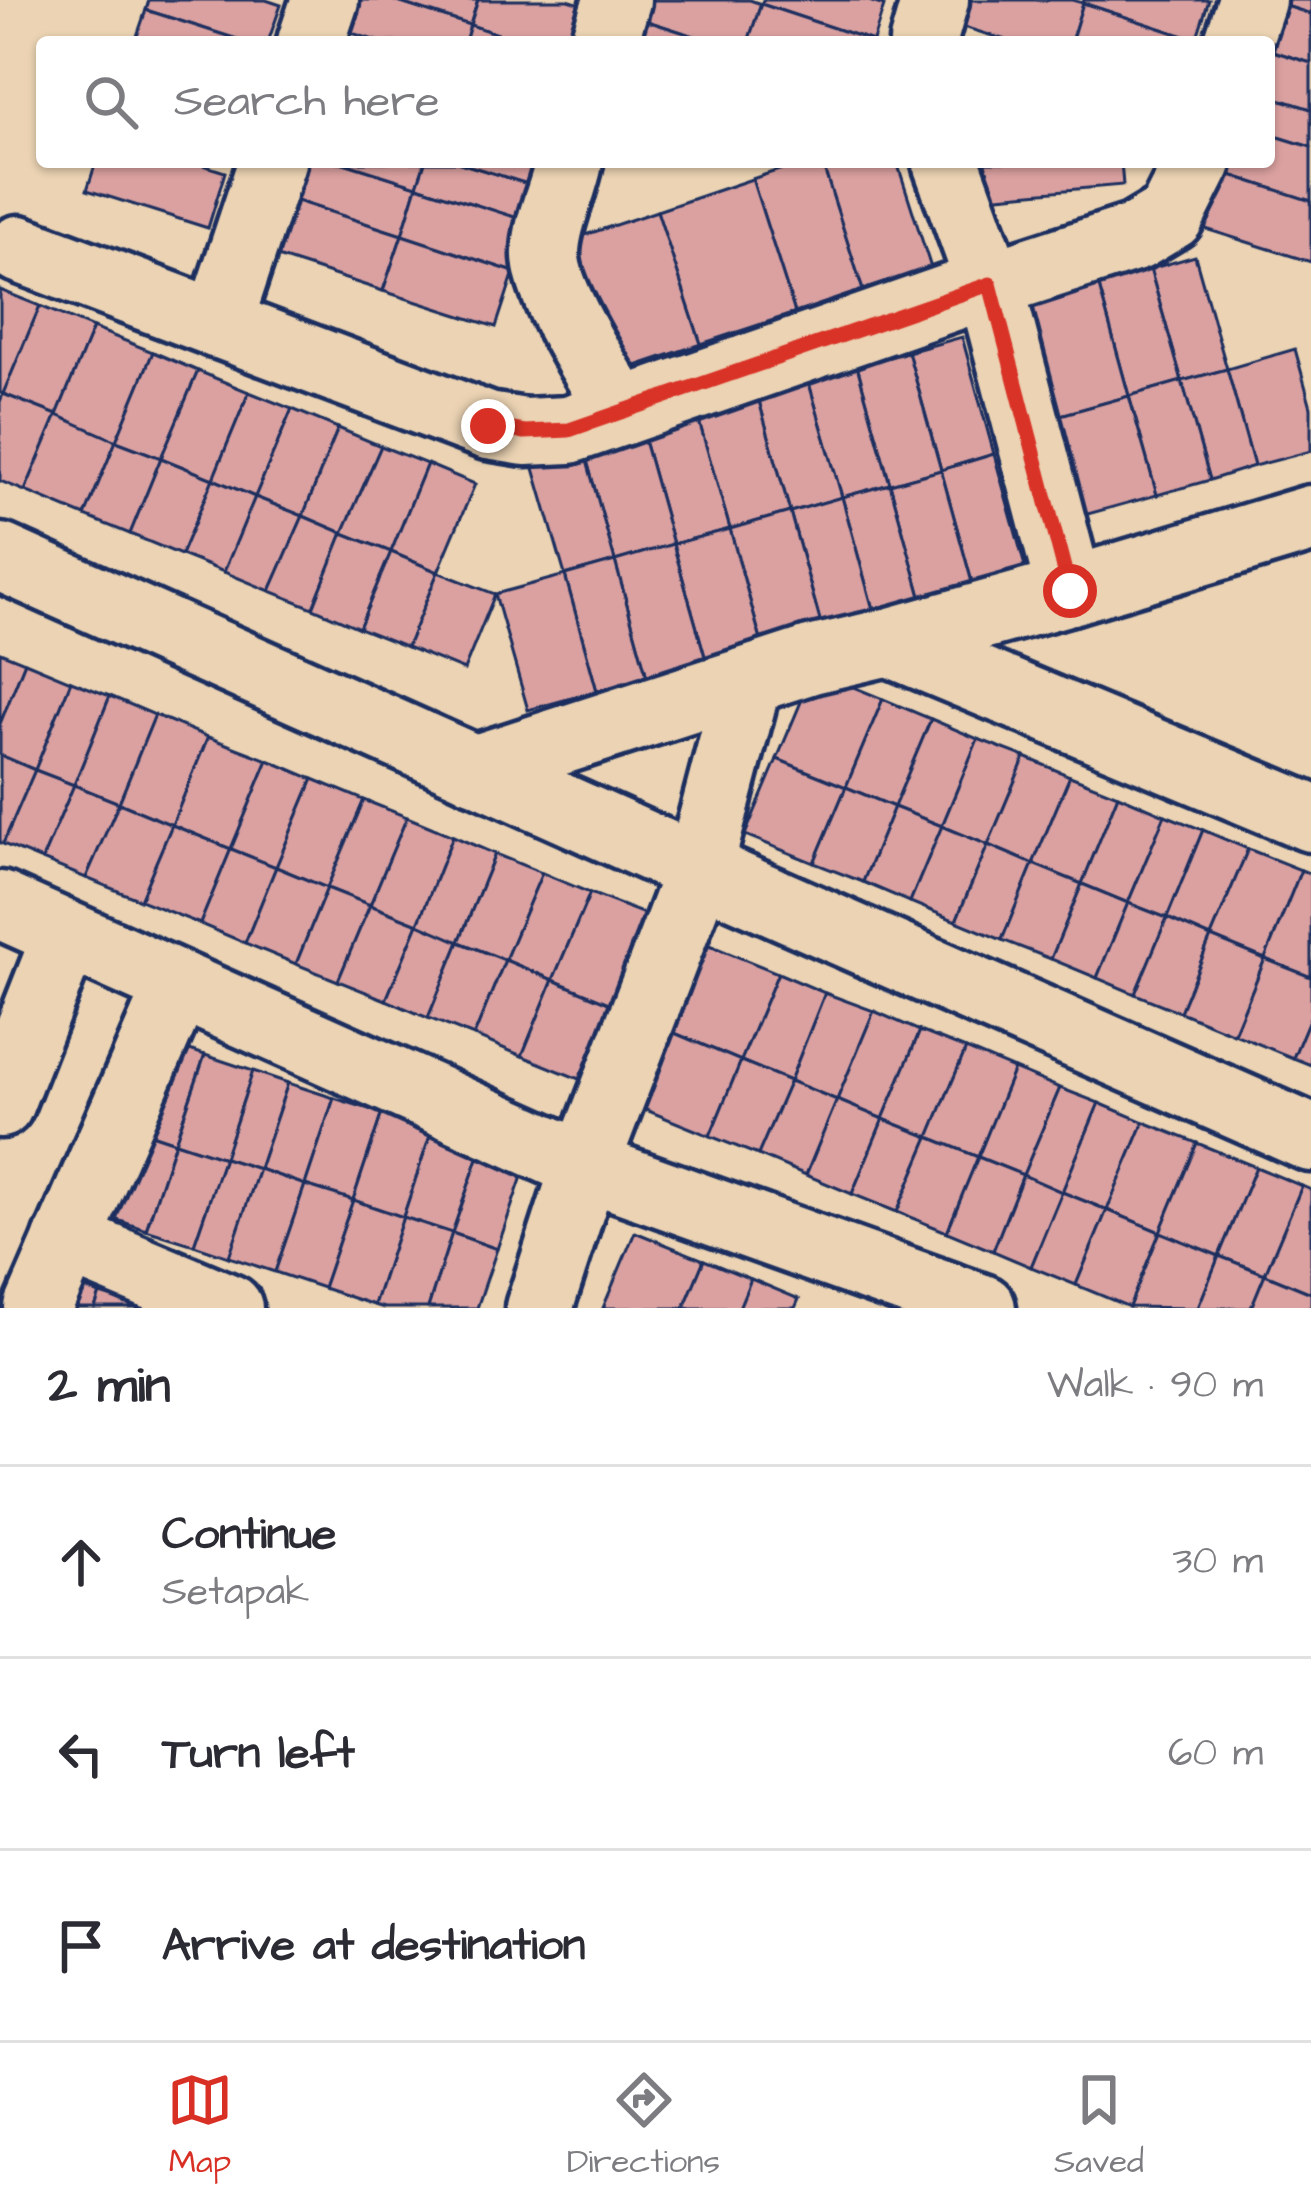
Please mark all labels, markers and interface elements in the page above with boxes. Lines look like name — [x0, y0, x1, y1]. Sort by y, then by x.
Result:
search box — [36, 36, 1275, 168]
icon: search — [78, 69, 144, 135]
text: Search here — [174, 71, 440, 133]
route end — [461, 399, 515, 453]
route start — [1043, 564, 1097, 618]
text: 2 min — [48, 1351, 171, 1422]
text: Walk · 90 m — [1047, 1359, 1263, 1413]
text: Continue — [162, 1504, 336, 1566]
icon: ahead — [48, 1529, 114, 1595]
text: 30 m — [1173, 1535, 1263, 1589]
text: Setapak — [162, 1566, 309, 1620]
icon: left — [48, 1721, 114, 1787]
text: Turn left — [162, 1723, 355, 1785]
text: 60 m — [1168, 1727, 1263, 1781]
icon: arrive — [48, 1913, 114, 1979]
text: Arrive at destination — [162, 1915, 585, 1977]
tab: Map — [167, 2067, 233, 2185]
tab: Directions — [567, 2067, 720, 2185]
tab: Saved — [1054, 2067, 1144, 2185]

